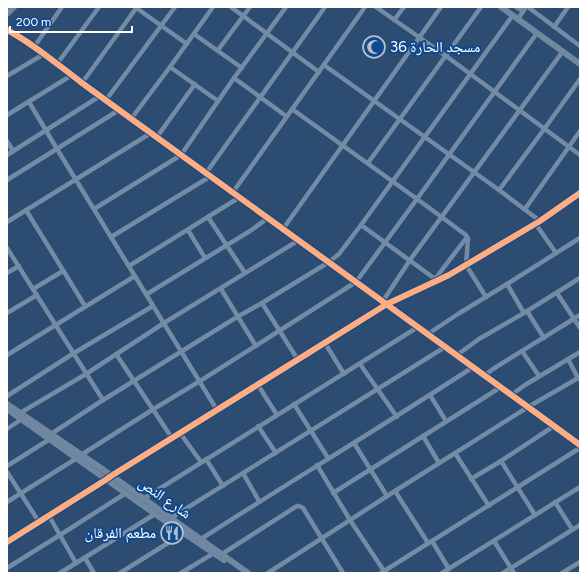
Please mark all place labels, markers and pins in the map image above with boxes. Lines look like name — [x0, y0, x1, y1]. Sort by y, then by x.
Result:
mosque icon: مسجد الحارة 36 — [361, 34, 387, 60]
place label: مسجد الحارة 36 — [390, 38, 481, 56]
restaurant icon: مطعم الفرقان — [159, 520, 185, 546]
place label: مطعم الفرقان — [84, 524, 156, 543]

